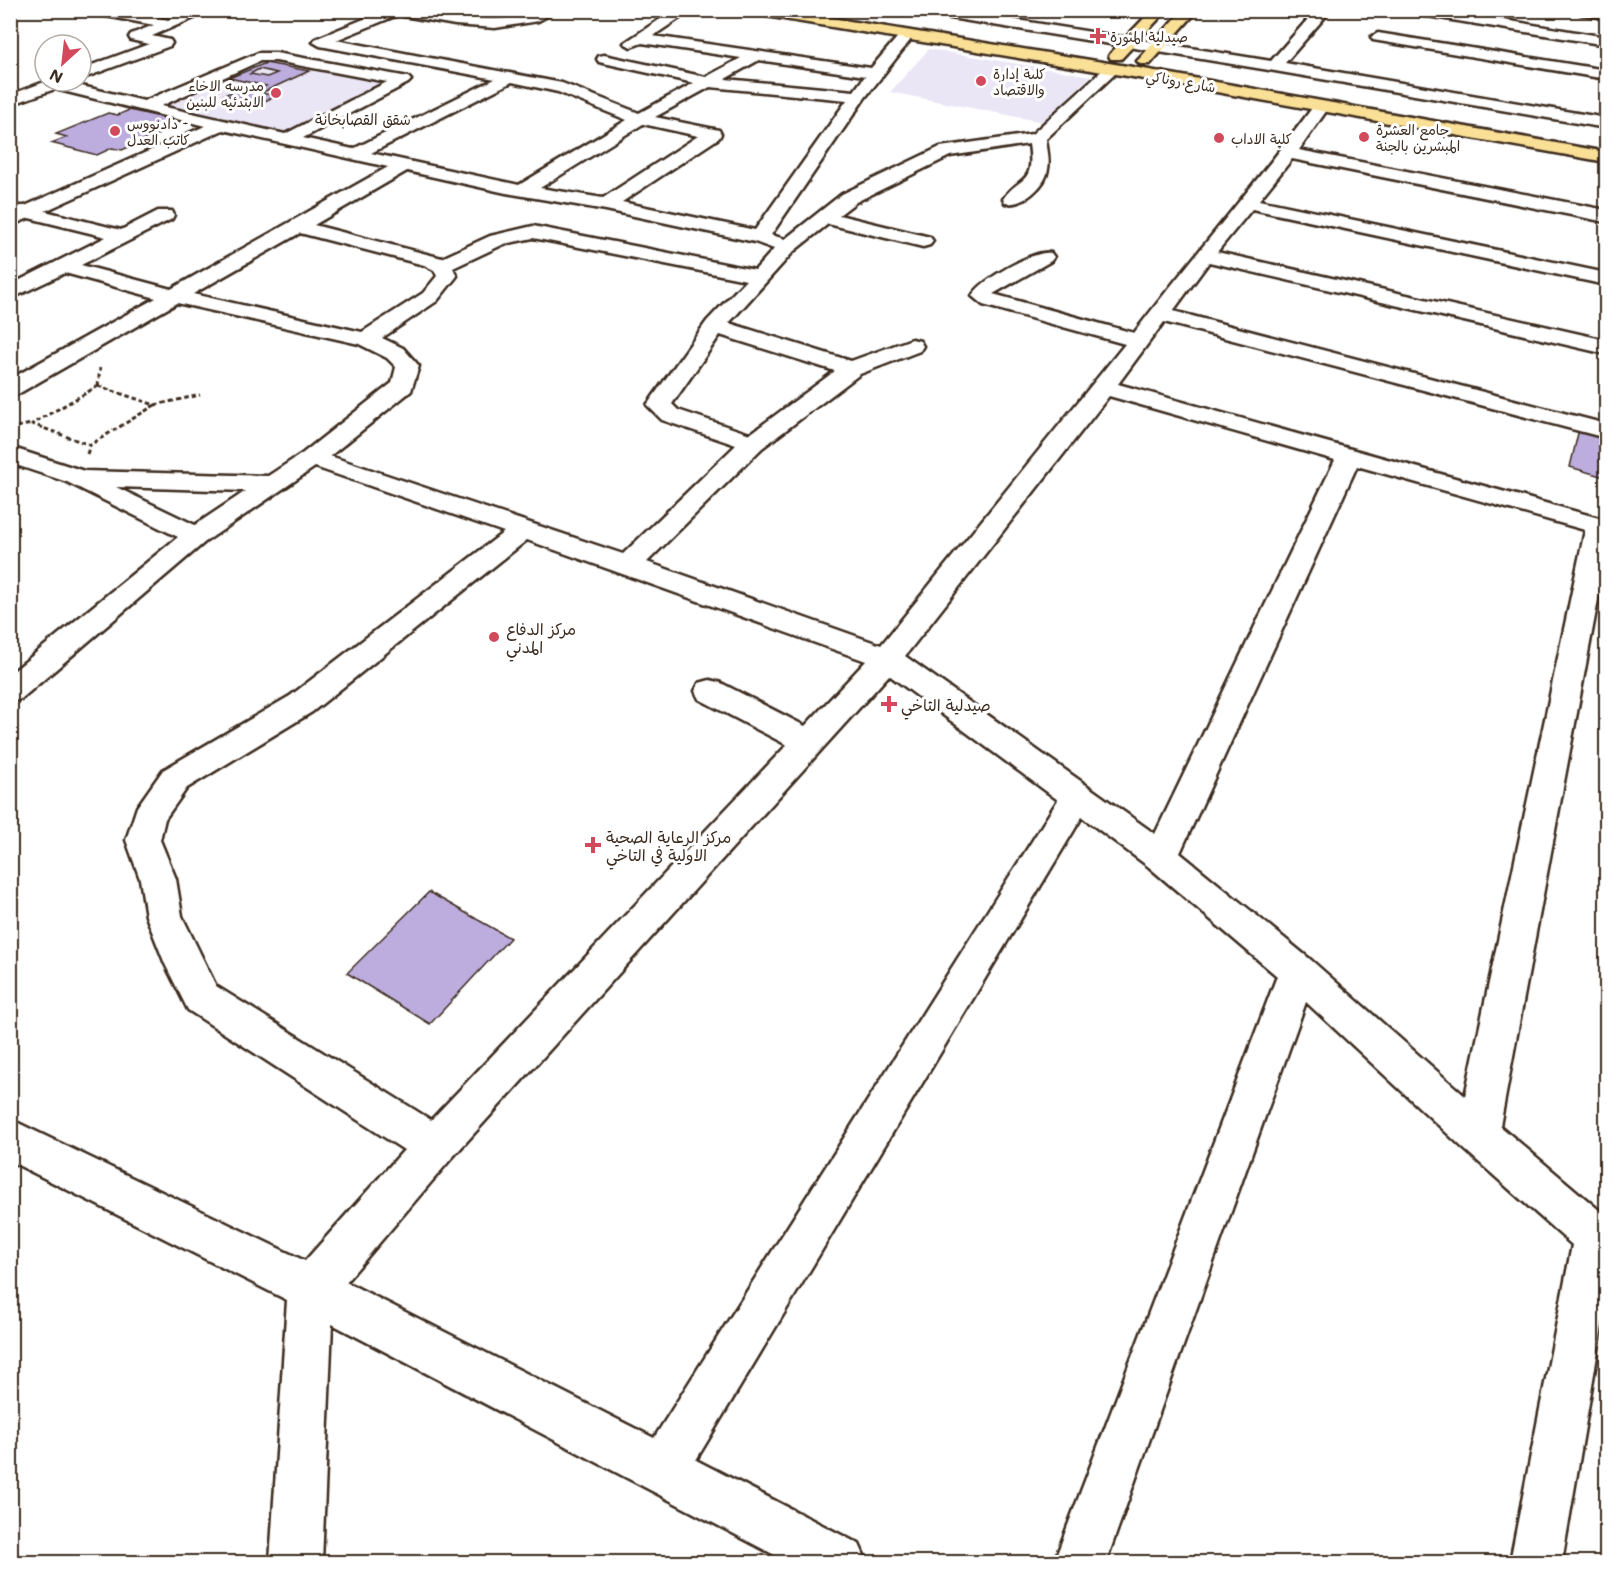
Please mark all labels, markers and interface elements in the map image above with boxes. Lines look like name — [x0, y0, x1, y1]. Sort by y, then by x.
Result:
place label: صيدلية المنورة — [1110, 27, 1188, 47]
marker: صيدلية المنورة — [1091, 29, 1105, 43]
north arrow — [33, 33, 93, 93]
place label: كلية إدارة والاقتصاد — [993, 64, 1046, 99]
text: N — [46, 65, 66, 89]
street label: شارع روناكي — [1144, 66, 1217, 100]
marker: كلية إدارة والاقتصاد — [974, 74, 988, 88]
place label: مدرسه الاخاء الابتدئيه للبنين — [186, 76, 264, 111]
marker: مدرسه الاخاء الابتدئيه للبنين — [269, 86, 283, 100]
district label: شقق القصابخانة — [315, 109, 411, 129]
place label: دادنووس - کاتب العدل — [127, 114, 190, 149]
place label: جامع العشرة المبشرين بالجنة — [1376, 120, 1460, 155]
marker: دادنووس - کاتب العدل — [108, 124, 122, 138]
place label: كلية الاداب — [1231, 129, 1292, 148]
marker: جامع العشرة المبشرين بالجنة — [1357, 130, 1371, 144]
marker: كلية الاداب — [1212, 131, 1226, 145]
place label: مركز الدفاع المدني — [506, 618, 576, 662]
marker: مركز الدفاع المدني — [487, 630, 501, 644]
place label: صيدلية التاخي — [901, 694, 991, 720]
marker: صيدلية التاخي — [882, 697, 896, 711]
place label: مركز الرعاية الصحية الاولية في التاخي — [606, 826, 731, 870]
marker: مركز الرعاية الصحية الاولية في التاخي — [584, 836, 602, 854]

